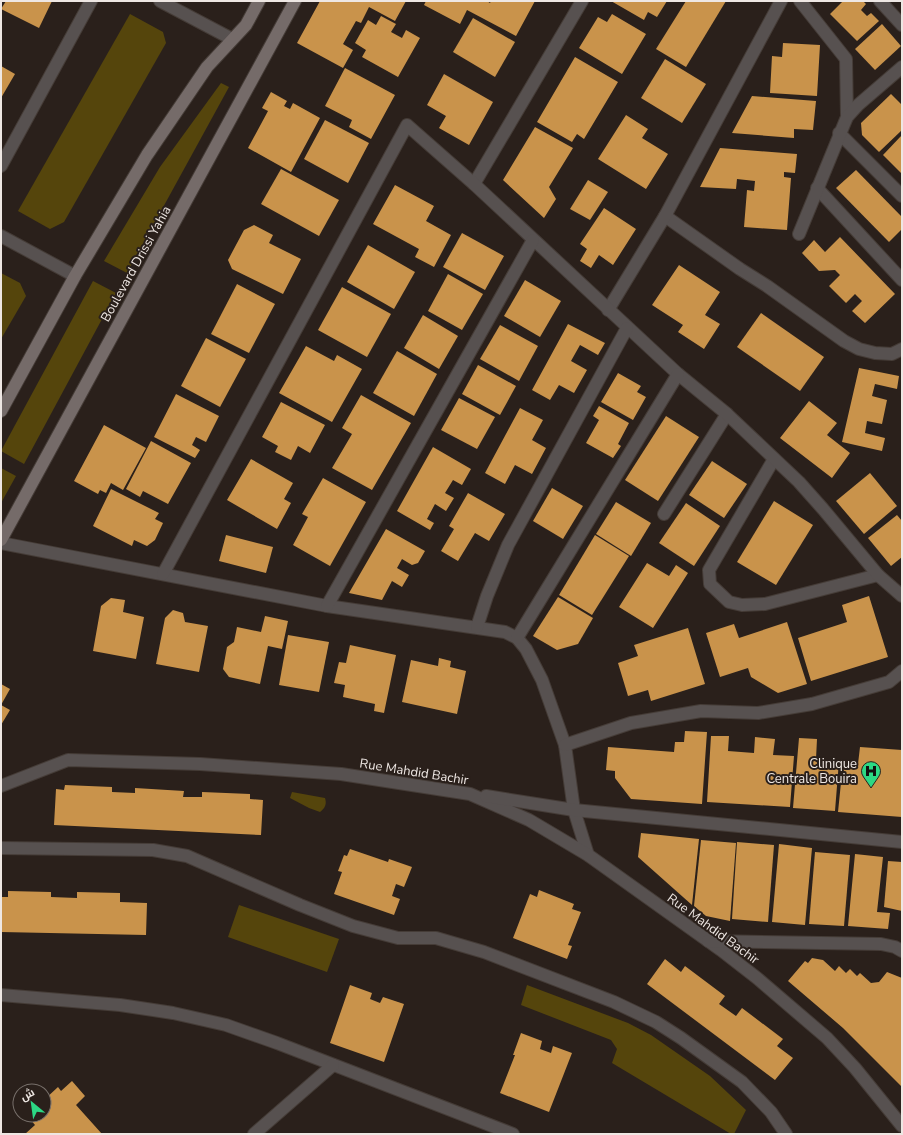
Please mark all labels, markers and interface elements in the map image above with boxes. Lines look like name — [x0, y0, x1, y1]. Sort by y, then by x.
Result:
street label: Boulevard Drissi Yahia — [97, 203, 175, 325]
street label: Rue Mahdid Bachir — [358, 755, 470, 790]
place label: Clinique Centrale Bouira — [767, 755, 857, 788]
hospital icon: Clinique Centrale Bouira — [860, 760, 882, 788]
street label: Rue Mahdid Bachir — [663, 889, 763, 969]
north arrow — [12, 1083, 52, 1123]
text: ش — [18, 1085, 37, 1105]

